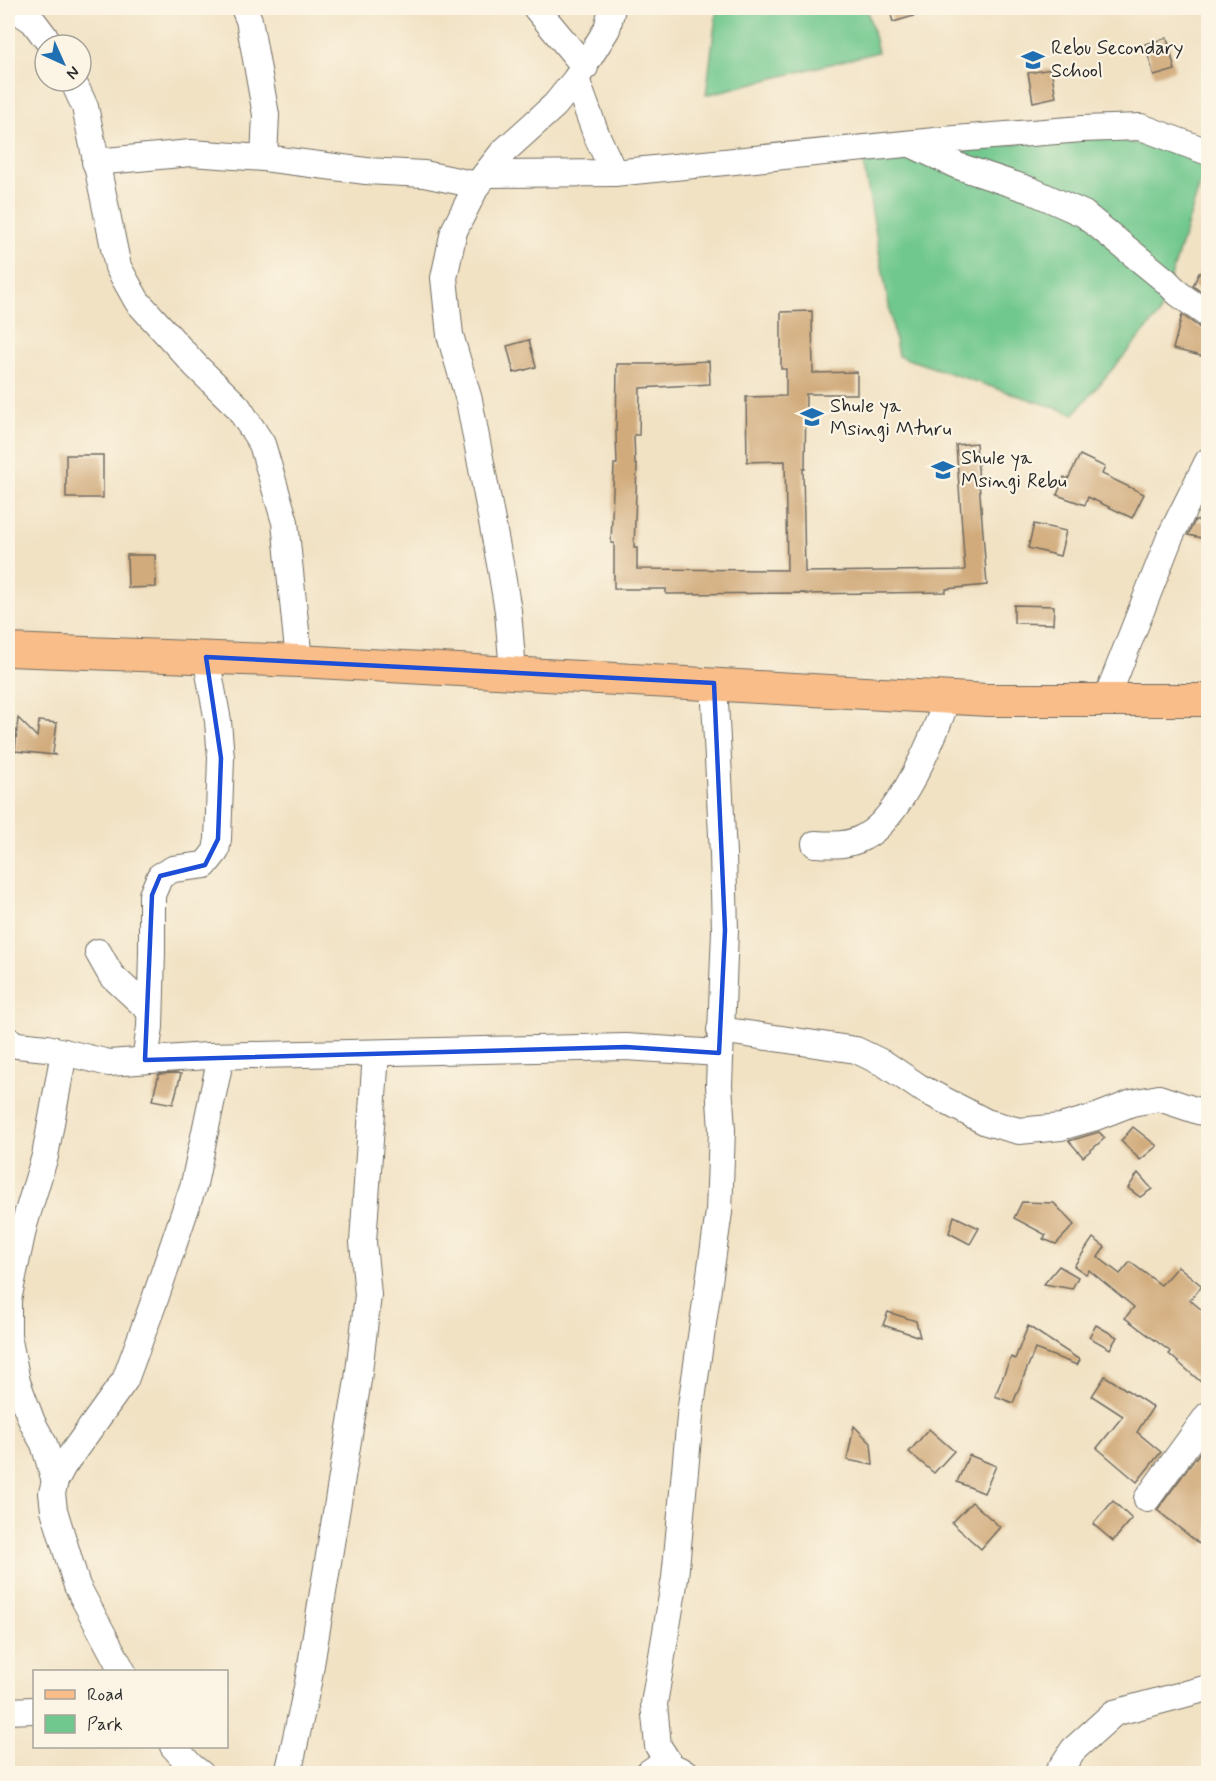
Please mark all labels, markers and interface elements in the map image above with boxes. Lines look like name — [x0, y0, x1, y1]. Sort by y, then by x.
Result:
north arrow — [33, 33, 93, 93]
place label: Rebu Secondary School — [1051, 35, 1184, 85]
school or university icon: Rebu Secondary School — [1020, 47, 1046, 73]
text: N — [61, 61, 84, 84]
place label: Shule ya Msingi Mturu — [830, 393, 951, 443]
school or university icon: Shule ya Msingi Mturu — [799, 404, 825, 430]
place label: Shule ya Msingi Rebu — [961, 445, 1067, 495]
school or university icon: Shule ya Msingi Rebu — [930, 457, 956, 483]
legend — [33, 1670, 228, 1748]
text: Road — [87, 1683, 123, 1707]
text: Park — [87, 1713, 123, 1737]

